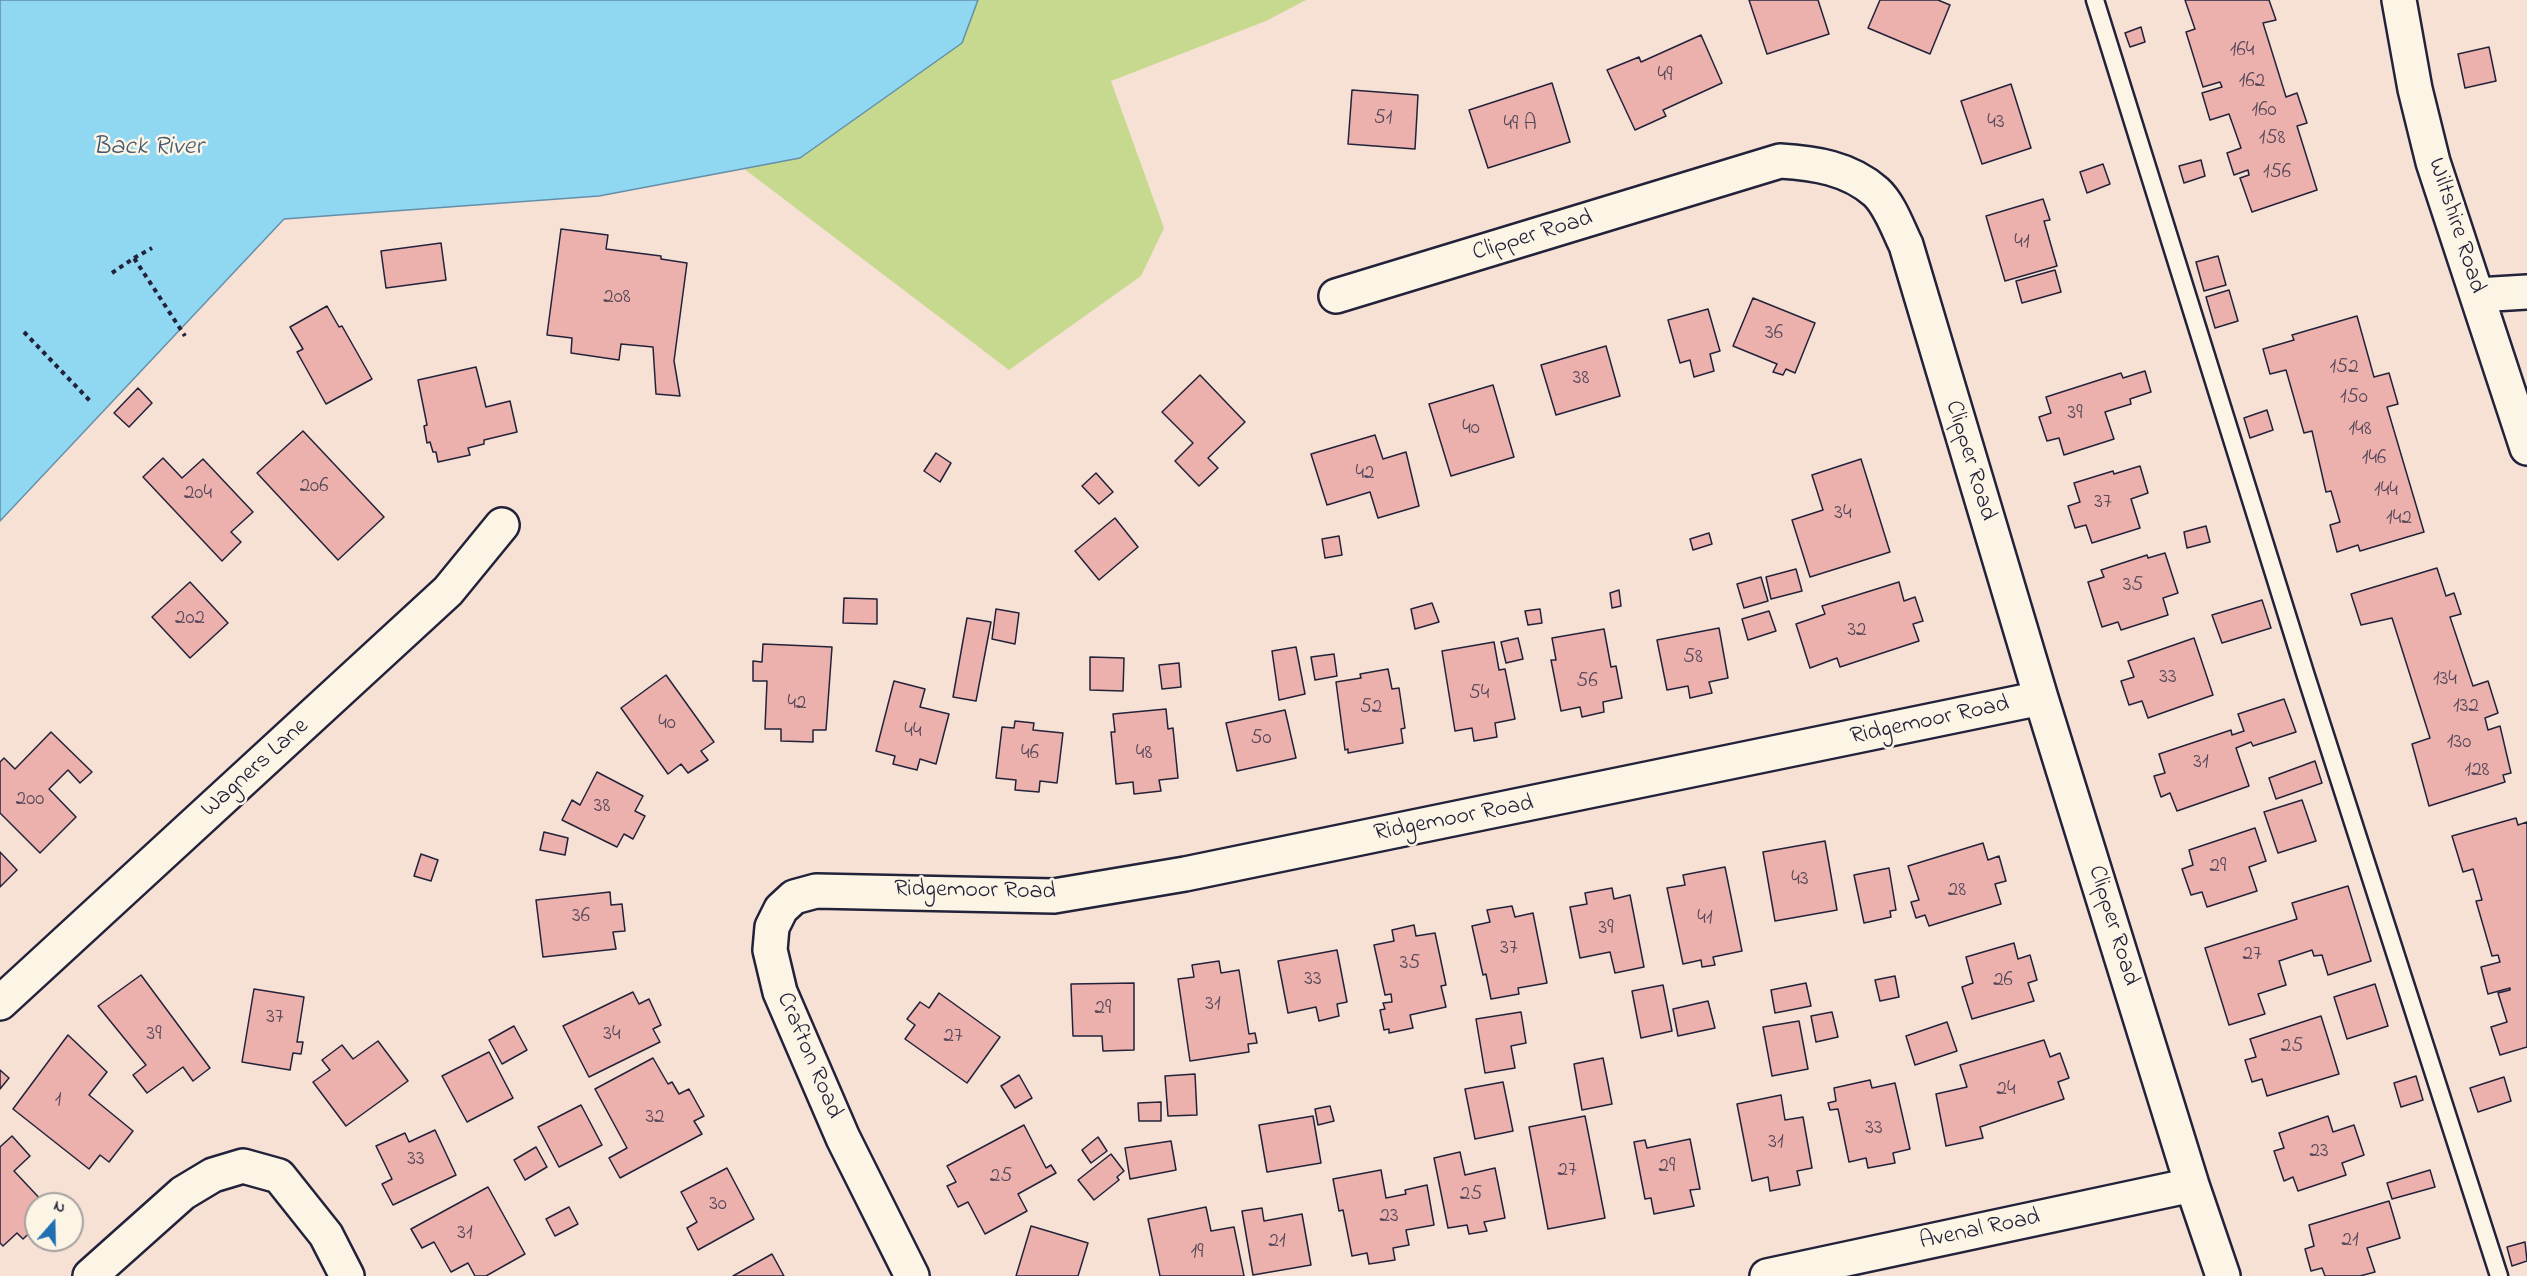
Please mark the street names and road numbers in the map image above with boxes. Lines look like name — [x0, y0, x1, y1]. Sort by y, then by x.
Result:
street label: Wiltshire Road — [2420, 155, 2490, 297]
street label: Clipper Road — [1469, 205, 1597, 269]
street label: Clipper Road — [1937, 397, 2001, 525]
street label: Ridgemoor Road — [1848, 691, 2012, 753]
street label: Wagners Lane — [196, 713, 316, 825]
street label: Ridgemoor Road — [1372, 790, 1536, 850]
street label: Clipper Road — [2080, 862, 2144, 990]
street label: Ridgemoor Road — [894, 876, 1056, 908]
street label: Crafton Road — [769, 989, 847, 1123]
street label: Avenal Road — [1917, 1204, 2043, 1258]

